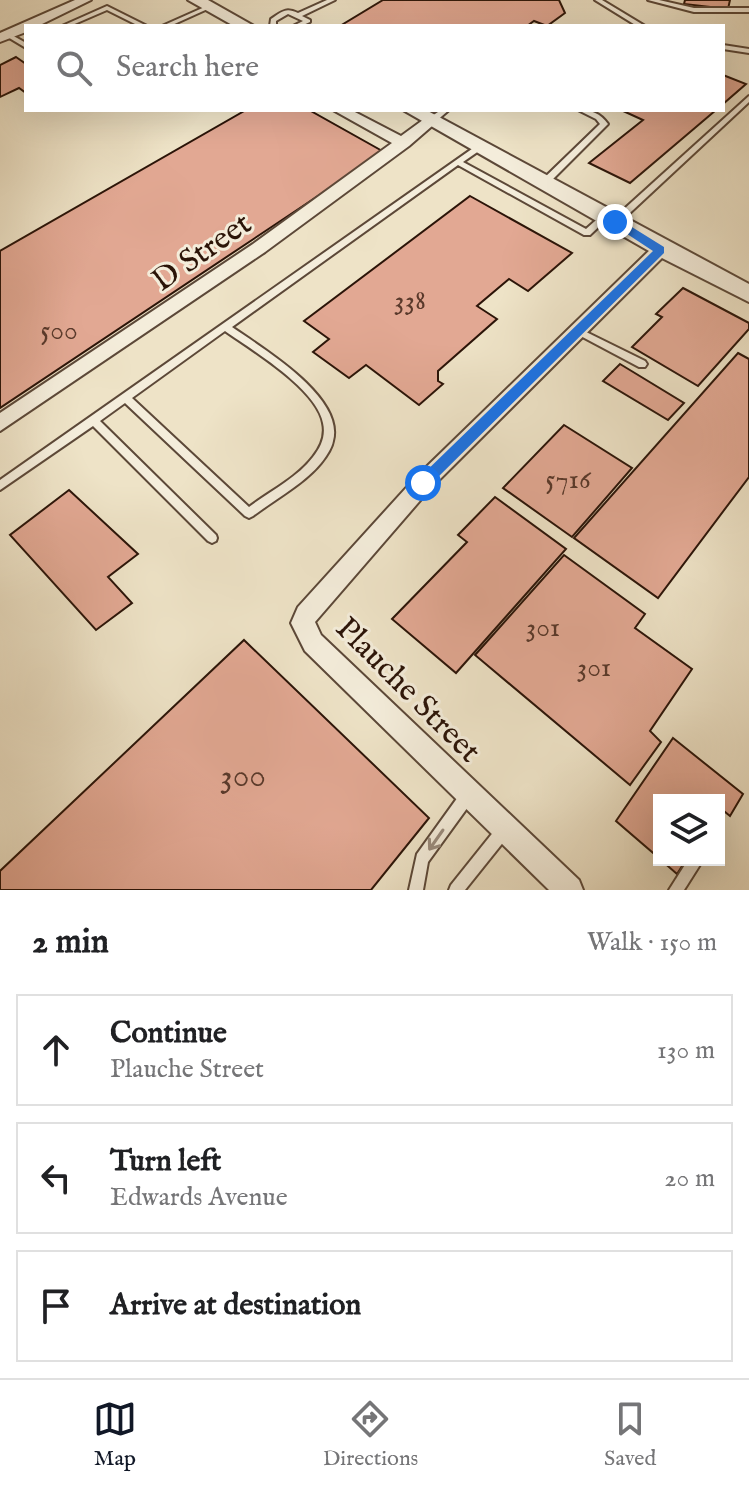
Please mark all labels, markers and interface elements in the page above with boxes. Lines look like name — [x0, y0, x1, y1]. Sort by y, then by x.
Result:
search box — [24, 24, 725, 112]
icon: search — [52, 46, 96, 90]
text: Search here — [116, 49, 259, 87]
street label: D Street — [145, 204, 260, 302]
route end — [597, 204, 633, 240]
house number: 338 — [394, 284, 426, 319]
house number: 500 — [40, 314, 78, 349]
house number: 5716 — [545, 463, 592, 498]
route start — [405, 465, 441, 501]
street label: Plauche Street — [326, 609, 489, 772]
house number: 301 — [526, 611, 560, 646]
house number: 301 — [577, 651, 611, 686]
house number: 300 — [220, 755, 266, 798]
map controls — [653, 794, 725, 866]
button: layers — [653, 794, 725, 866]
one-way arrow — [428, 828, 444, 850]
text: 2 min — [32, 921, 109, 964]
text: Walk · 150 m — [587, 926, 717, 959]
text: Continue — [110, 1015, 227, 1053]
icon: ahead — [34, 1028, 78, 1072]
text: 130 m — [657, 1034, 715, 1067]
text: Plauche Street — [110, 1053, 264, 1086]
text: Turn left — [110, 1143, 221, 1181]
icon: left — [34, 1156, 78, 1200]
text: 20 m — [664, 1162, 715, 1195]
text: Edwards Avenue — [110, 1181, 288, 1214]
icon: arrive — [34, 1284, 78, 1328]
text: Arrive at destination — [110, 1287, 361, 1325]
tab: Map — [93, 1397, 137, 1473]
tab: Directions — [323, 1397, 418, 1473]
tab: Saved — [604, 1397, 656, 1473]

